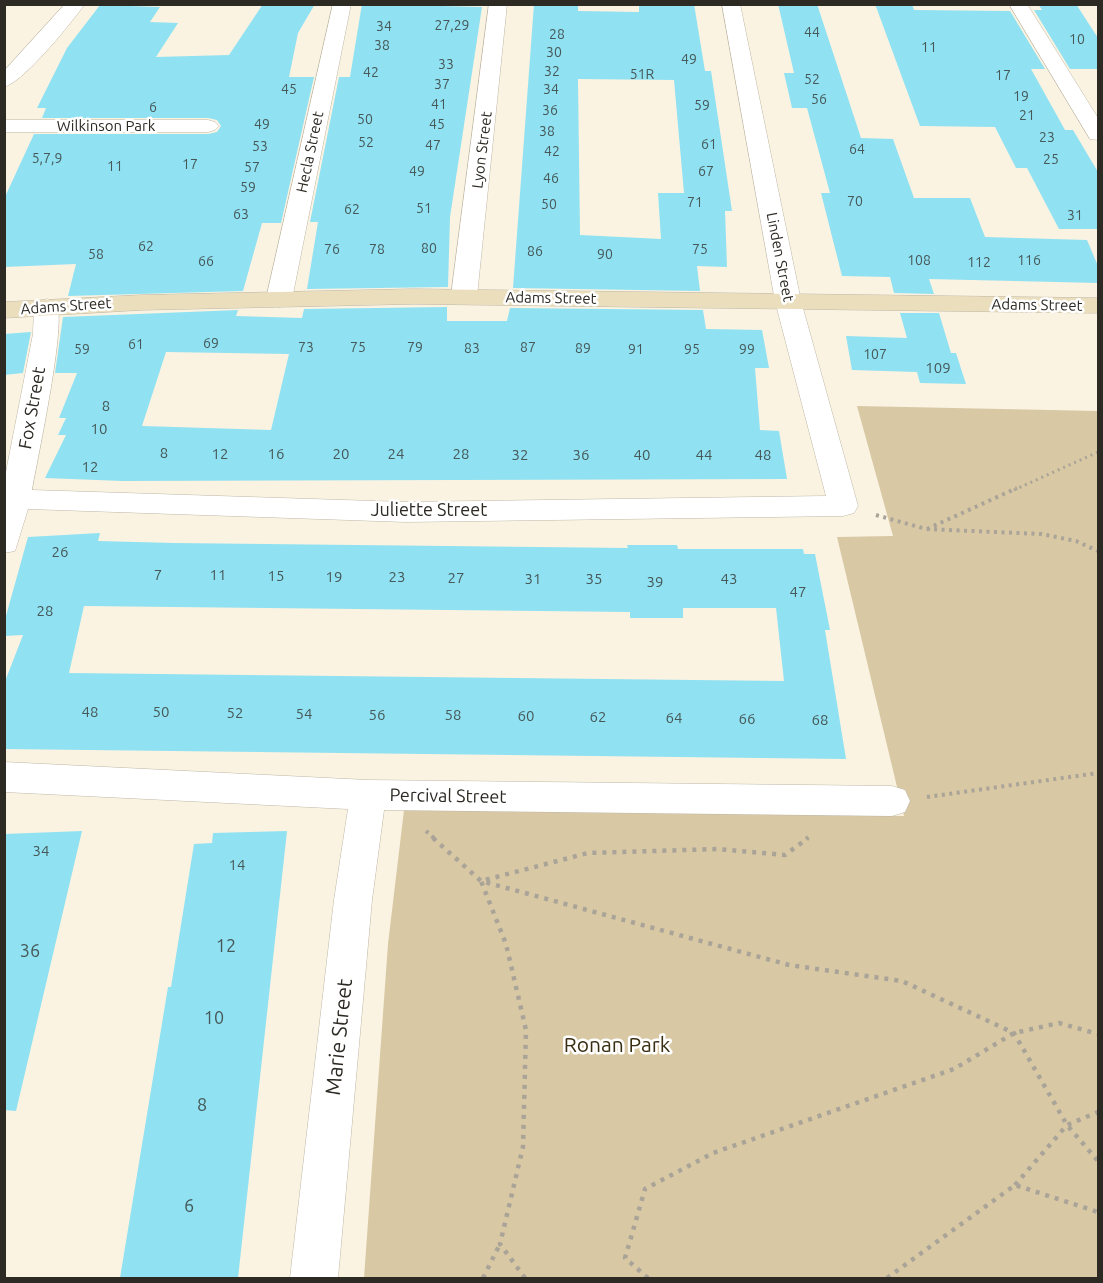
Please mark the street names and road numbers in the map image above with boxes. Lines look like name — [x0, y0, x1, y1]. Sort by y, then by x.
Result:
street label: Hecla Street — [293, 110, 327, 194]
street label: Lyon Street — [468, 111, 496, 189]
street label: Wilkinson Park — [57, 117, 155, 135]
street label: Linden Street — [763, 211, 797, 303]
street label: Adams Street — [505, 288, 597, 308]
street label: Adams Street — [20, 294, 112, 318]
street label: Adams Street — [991, 295, 1083, 315]
street label: Fox Street — [14, 365, 50, 451]
street label: Juliette Street — [371, 499, 487, 521]
street label: Percival Street — [389, 784, 507, 808]
street label: Marie Street — [320, 977, 358, 1097]

